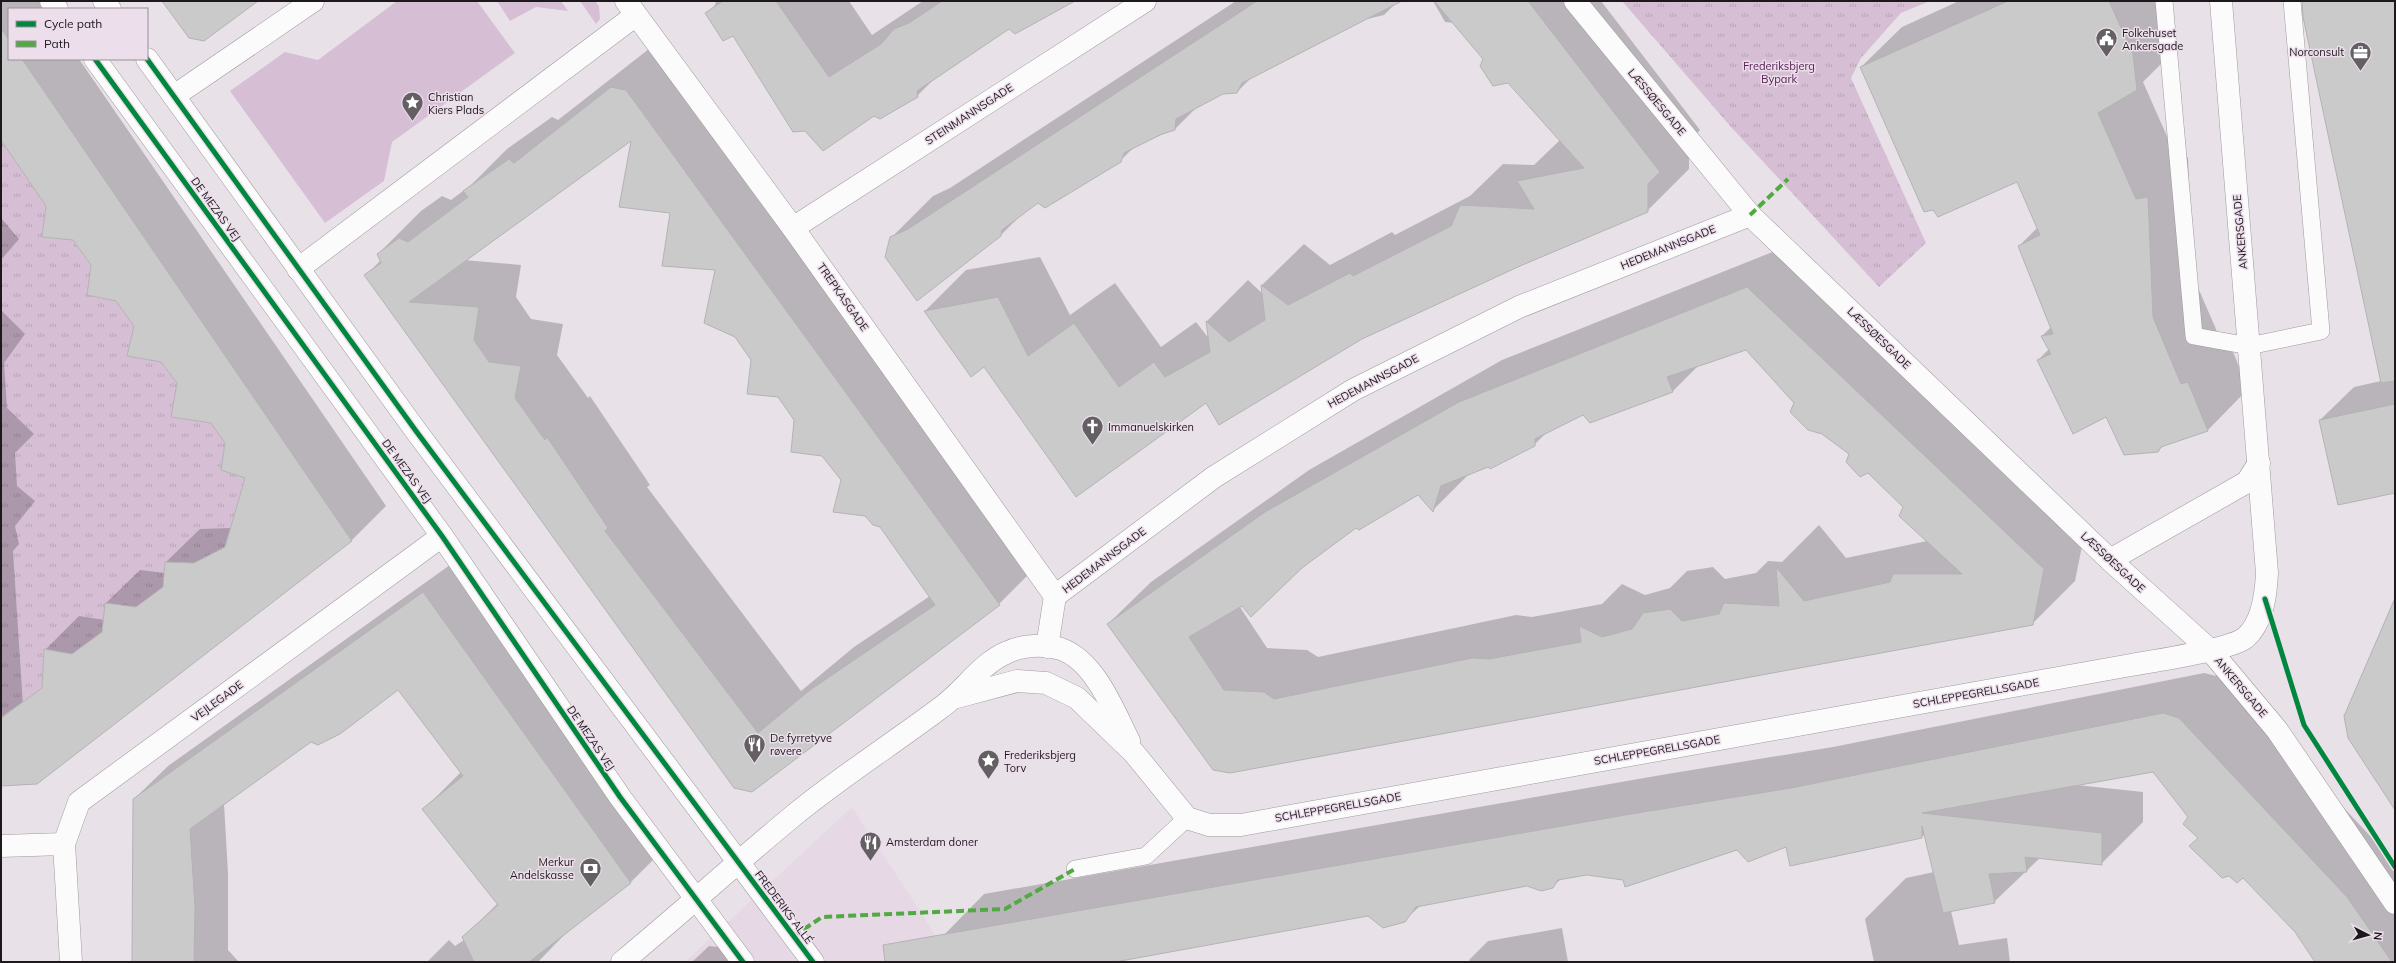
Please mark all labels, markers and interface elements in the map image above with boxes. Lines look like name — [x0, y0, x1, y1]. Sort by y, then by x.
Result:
legend — [8, 8, 148, 60]
text: Cycle path — [44, 16, 102, 31]
public building icon: Folkehuset Ankersgade — [2093, 26, 2119, 59]
place label: Folkehuset Ankersgade — [2122, 26, 2183, 53]
text: Path — [44, 36, 70, 51]
office icon: Norconsult — [2347, 39, 2373, 72]
place label: Norconsult — [2289, 45, 2344, 59]
park label: Frederiksbjerg Bypark — [1743, 59, 1815, 86]
street label: LÆSSØESGADE — [1625, 66, 1689, 138]
street label: STEINMANNSGADE — [922, 80, 1016, 148]
place icon: Christian Kiers Plads — [400, 90, 426, 123]
place label: Christian Kiers Plads — [428, 90, 484, 117]
street label: DE MEZAS VEJ — [188, 174, 244, 244]
street label: ANKERSGADE — [2230, 194, 2250, 270]
street label: HEDEMANNSGADE — [1618, 222, 1718, 272]
street label: TREPKASGADE — [814, 260, 872, 334]
street label: LÆSSØESGADE — [1844, 304, 1914, 372]
street label: HEDEMANNSGADE — [1325, 351, 1421, 411]
church icon: Immanuelskirken — [1080, 414, 1106, 447]
place label: Immanuelskirken — [1108, 420, 1194, 434]
street label: DE MEZAS VEJ — [379, 436, 435, 506]
street label: HEDEMANNSGADE — [1059, 524, 1149, 596]
street label: LÆSSØESGADE — [2078, 529, 2148, 595]
street label: ANKERSGADE — [2212, 654, 2270, 720]
street label: SCHLEPPEGRELLSGADE — [1912, 675, 2040, 711]
street label: VEJLEGADE — [188, 677, 246, 725]
street label: DE MEZAS VEJ — [564, 703, 618, 773]
restaurant icon: De fyrretyve røvere — [742, 731, 768, 764]
place label: De fyrretyve røvere — [770, 731, 832, 758]
street label: SCHLEPPEGRELLSGADE — [1593, 732, 1721, 768]
place icon: Frederiksbjerg Torv — [976, 748, 1002, 781]
place label: Frederiksbjerg Torv — [1004, 748, 1076, 775]
street label: SCHLEPPEGRELLSGADE — [1274, 789, 1402, 825]
restaurant icon: Amsterdam doner — [857, 829, 883, 862]
place label: Amsterdam doner — [886, 835, 978, 849]
place label: Merkur Andelskasse — [510, 855, 574, 882]
bank icon: Merkur Andelskasse — [577, 855, 603, 888]
street label: FREDERIKS ALLÉ — [752, 868, 816, 946]
north arrow — [2348, 915, 2388, 955]
text: N — [2371, 931, 2385, 941]

